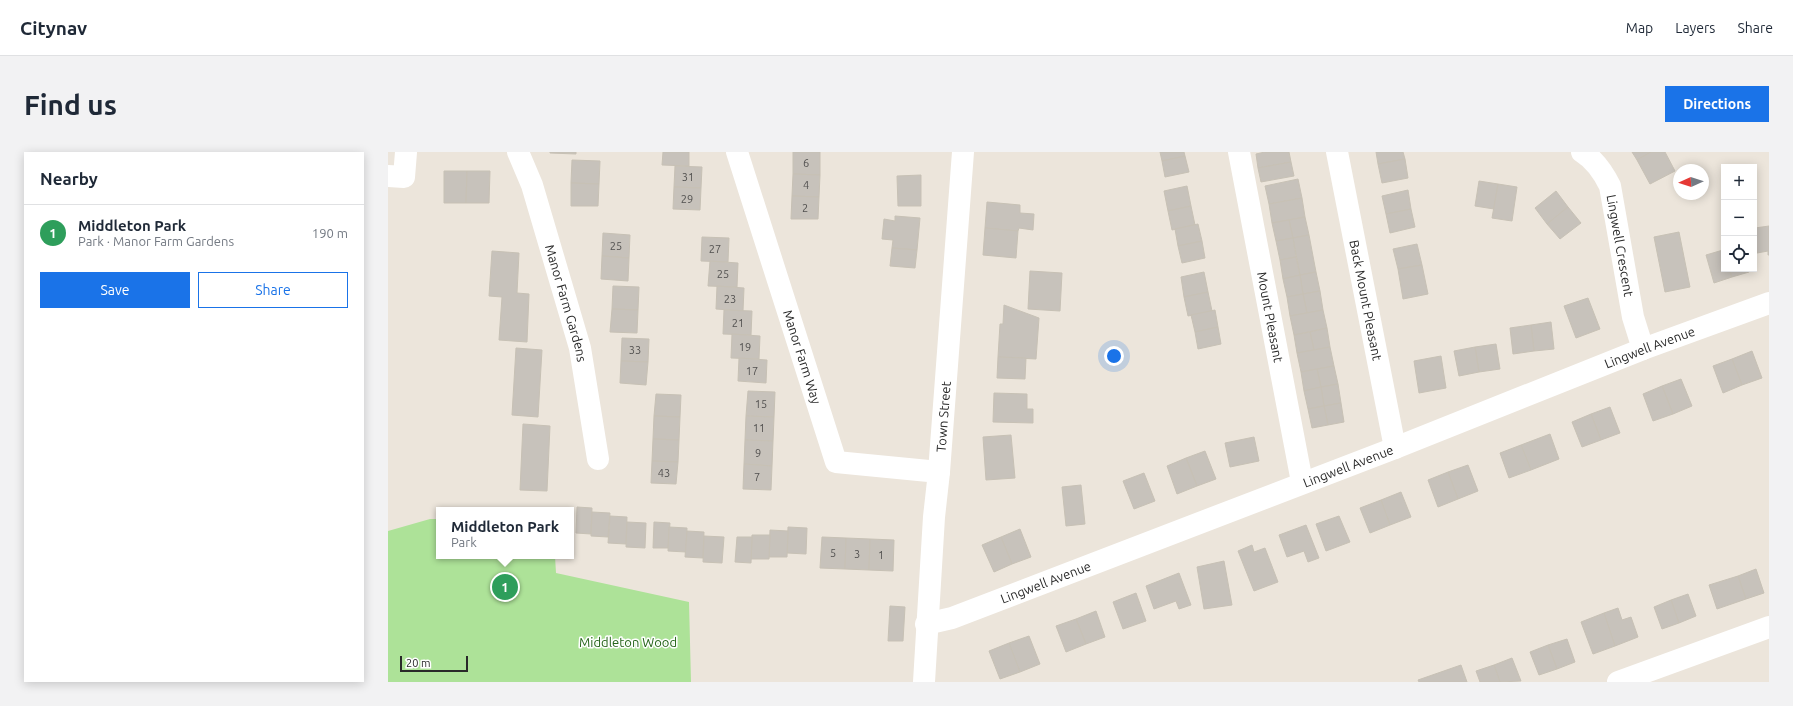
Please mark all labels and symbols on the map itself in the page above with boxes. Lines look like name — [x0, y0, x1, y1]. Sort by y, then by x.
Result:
house number: 6 — [803, 157, 809, 169]
north arrow — [1673, 164, 1709, 200]
house number: 31 — [682, 171, 694, 183]
house number: 4 — [803, 179, 809, 191]
house number: 29 — [681, 193, 693, 205]
street label: Lingwell Crescent — [1605, 193, 1636, 298]
house number: 2 — [802, 202, 808, 214]
street label: Back Mount Pleasant — [1347, 239, 1385, 362]
house number: 25 — [610, 240, 622, 252]
street label: Manor Farm Gardens — [543, 243, 589, 363]
house number: 27 — [709, 243, 721, 255]
house number: 25 — [717, 268, 729, 280]
street label: Mount Pleasant — [1255, 271, 1286, 363]
house number: 23 — [724, 293, 736, 305]
street label: Manor Farm Way — [781, 308, 824, 406]
house number: 21 — [732, 317, 744, 329]
street label: Lingwell Avenue — [1602, 324, 1697, 371]
house number: 19 — [739, 341, 751, 353]
house number: 33 — [629, 344, 641, 356]
your location — [1104, 346, 1124, 366]
house number: 17 — [746, 365, 758, 377]
street label: Town Street — [934, 381, 953, 453]
house number: 15 — [755, 398, 767, 410]
house number: 11 — [753, 422, 765, 434]
street label: Lingwell Avenue — [1301, 442, 1395, 490]
house number: 9 — [755, 447, 761, 459]
house number: 43 — [658, 467, 670, 479]
house number: 7 — [754, 471, 760, 483]
house number: 5 — [830, 547, 836, 559]
house number: 3 — [854, 548, 860, 560]
house number: 1 — [878, 549, 884, 561]
street label: Lingwell Avenue — [999, 558, 1093, 606]
pin: 1 — [492, 572, 518, 602]
park label: Middleton Wood — [579, 635, 677, 649]
scale bar — [400, 654, 468, 673]

